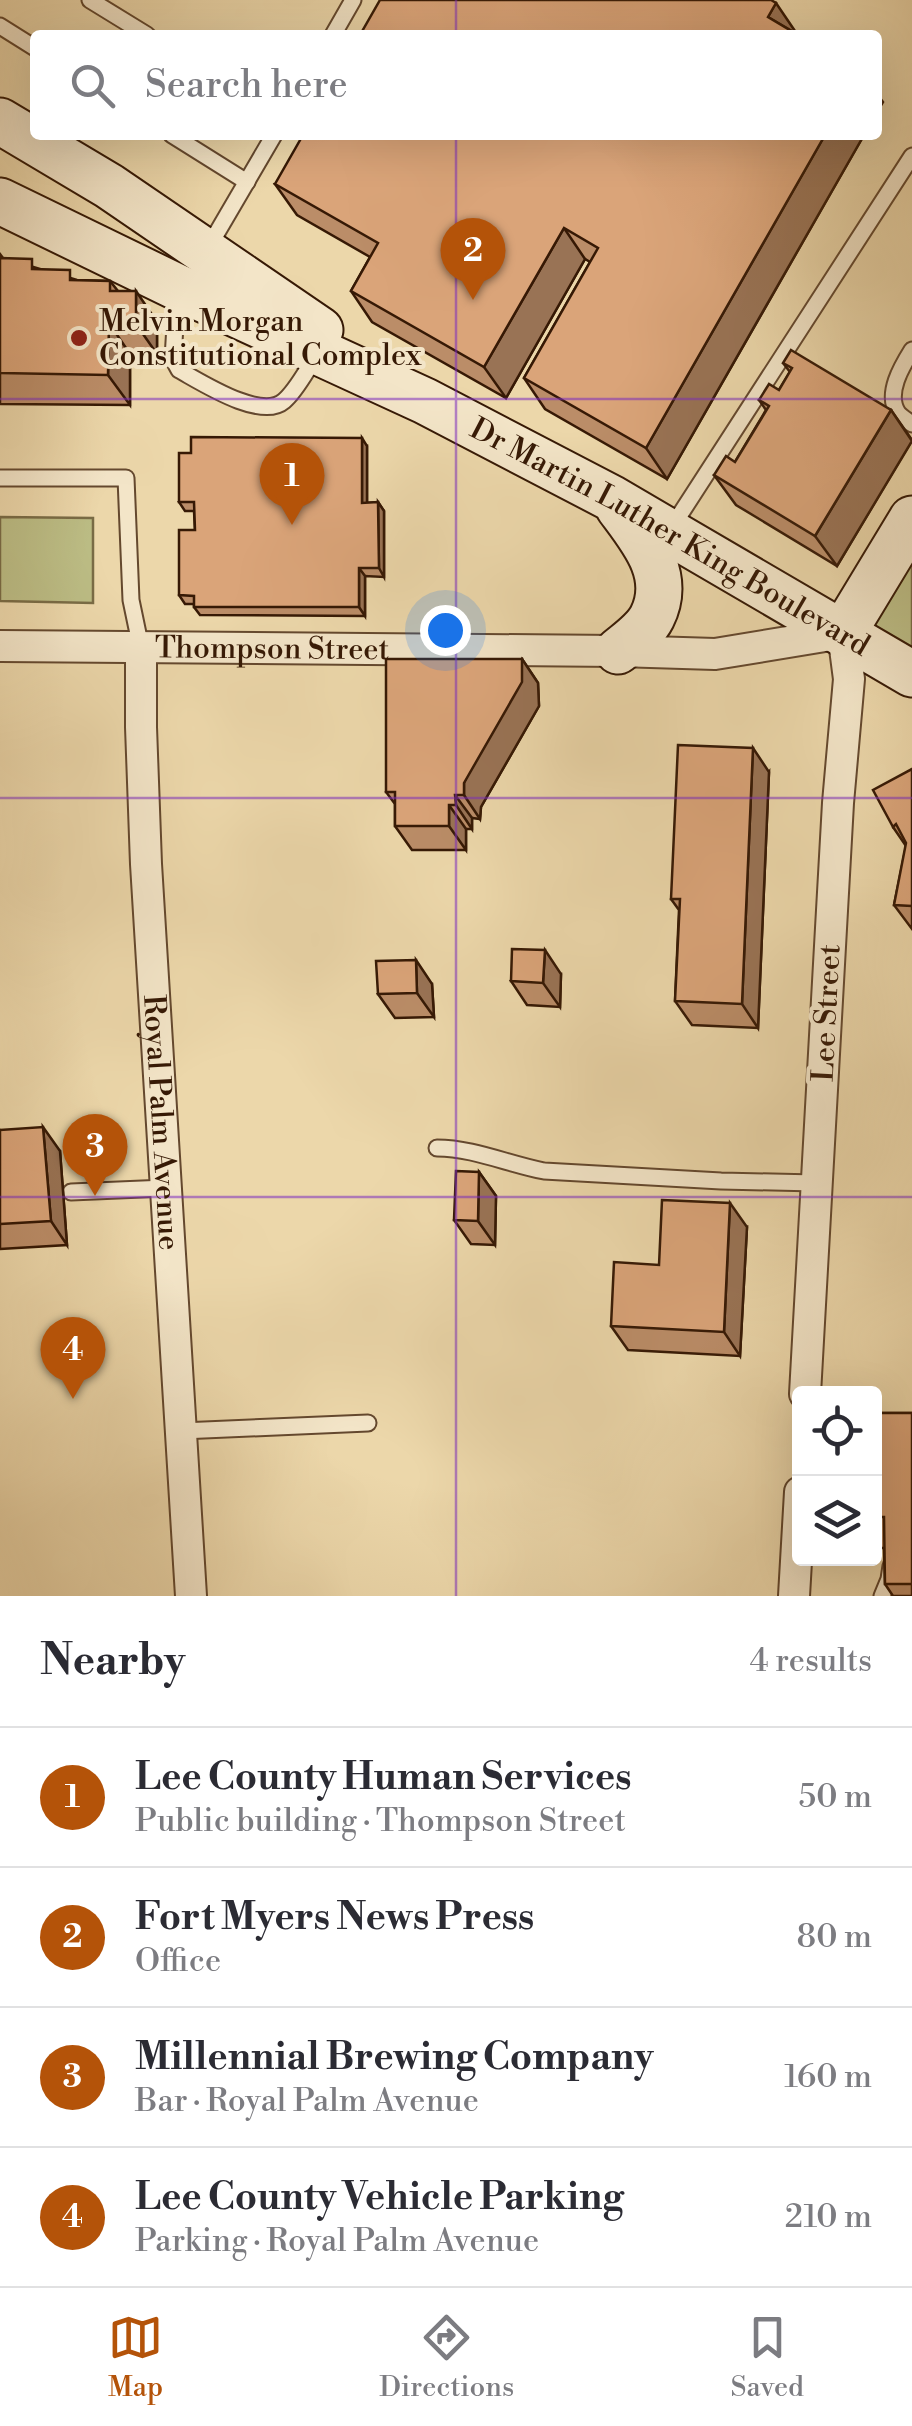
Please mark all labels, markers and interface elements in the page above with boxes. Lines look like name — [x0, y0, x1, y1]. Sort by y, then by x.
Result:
search box — [30, 30, 882, 140]
icon: search — [65, 58, 120, 113]
text: Search here — [145, 62, 348, 109]
pin: 2 — [440, 218, 506, 300]
place label: Melvin Morgan Constitutional Complex — [99, 303, 422, 375]
marker: Melvin Morgan Constitutional Complex — [68, 327, 90, 349]
street label: Dr Martin Luther King Boulevard — [463, 410, 876, 665]
pin: 1 — [260, 442, 324, 525]
your location — [420, 605, 471, 656]
street label: Thompson Street — [155, 629, 390, 669]
street label: Lee Street — [804, 943, 850, 1083]
street label: Royal Palm Avenue — [134, 994, 188, 1251]
pin: 3 — [62, 1114, 128, 1196]
pin: 4 — [40, 1316, 106, 1399]
map controls — [792, 1386, 882, 1566]
button: locate — [792, 1386, 882, 1476]
button: layers — [792, 1476, 882, 1566]
text: Nearby — [40, 1635, 185, 1688]
text: 4 results — [750, 1641, 872, 1681]
text: Lee County Human Services — [135, 1754, 631, 1801]
text: 1 — [65, 1777, 80, 1817]
text: 50 m — [799, 1777, 872, 1817]
text: Public building · Thompson Street — [135, 1801, 626, 1841]
text: Fort Myers News Press — [135, 1894, 534, 1941]
text: 2 — [62, 1917, 83, 1957]
text: 80 m — [797, 1917, 872, 1957]
text: Office — [135, 1941, 221, 1981]
text: Millennial Brewing Company — [135, 2034, 654, 2081]
text: 3 — [63, 2057, 82, 2097]
text: 160 m — [784, 2057, 872, 2097]
text: Bar · Royal Palm Avenue — [135, 2081, 479, 2121]
text: Lee County Vehicle Parking — [135, 2174, 624, 2221]
text: 4 — [62, 2197, 83, 2237]
text: 210 m — [785, 2197, 872, 2237]
text: Parking · Royal Palm Avenue — [135, 2221, 539, 2261]
tab: Map — [108, 2310, 163, 2405]
tab: Directions — [379, 2310, 514, 2405]
tab: Saved — [730, 2310, 804, 2405]

